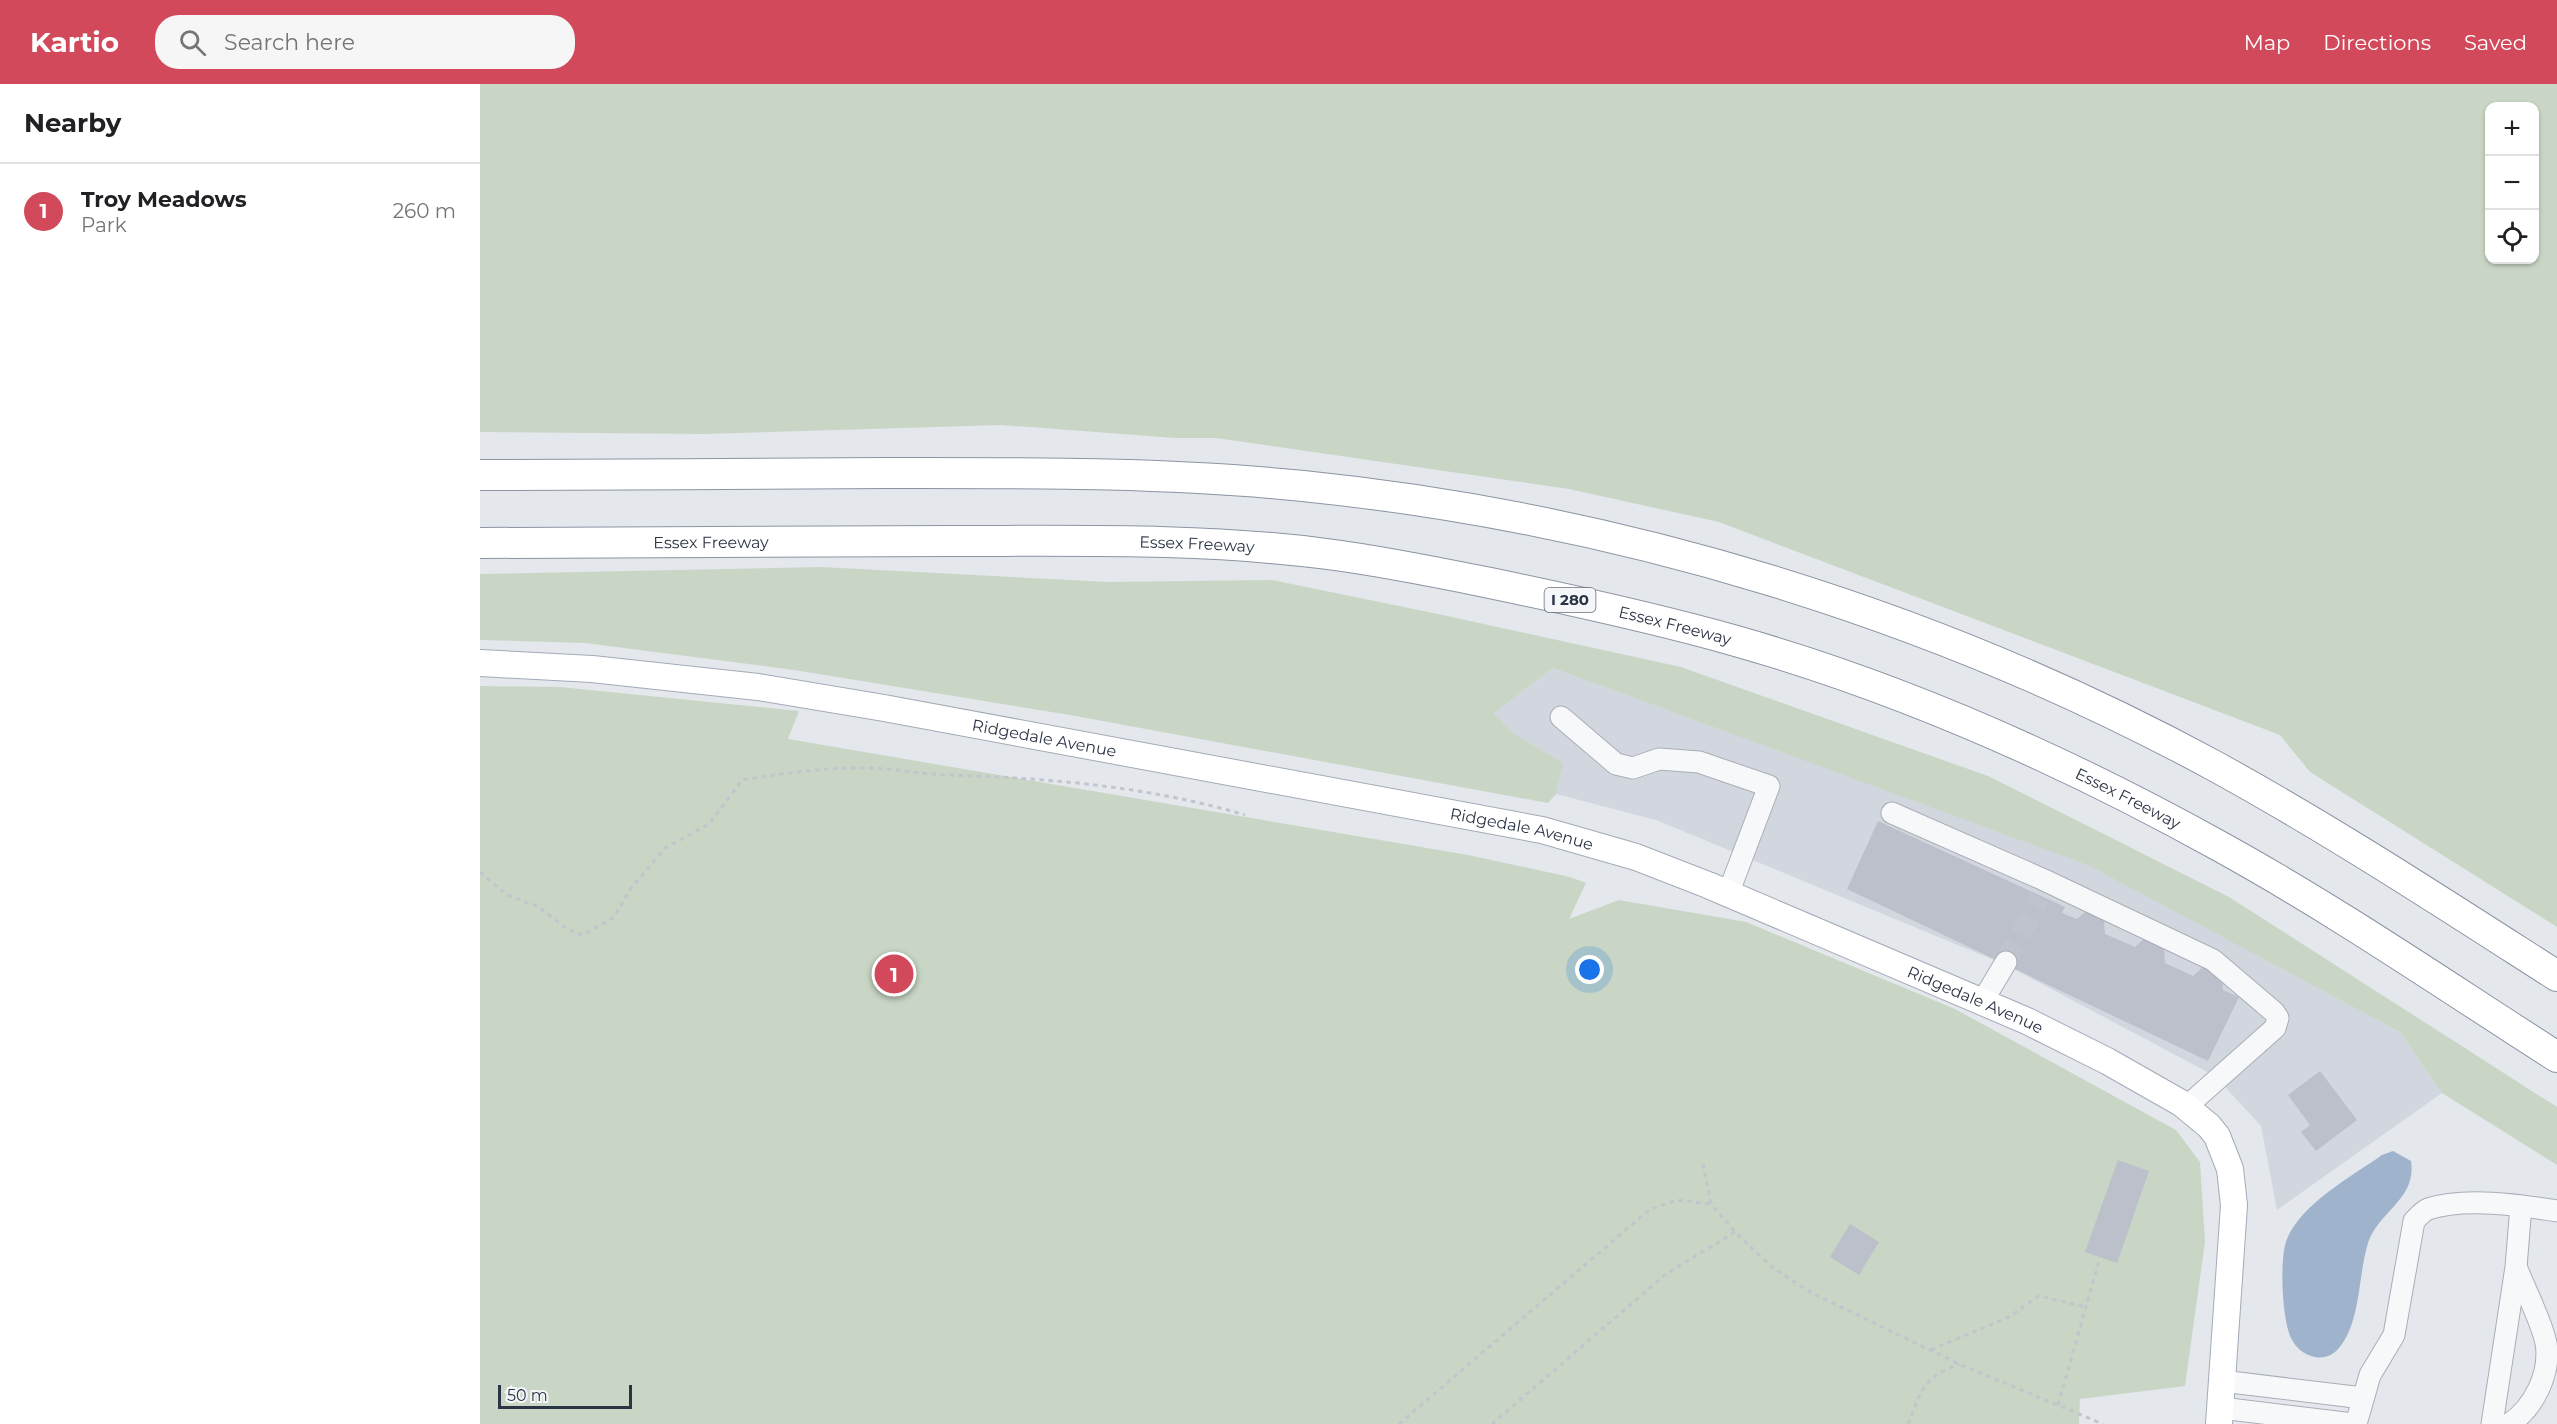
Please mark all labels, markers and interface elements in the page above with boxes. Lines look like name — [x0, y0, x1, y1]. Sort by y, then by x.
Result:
search box — [155, 15, 575, 69]
text: Kartio — [30, 25, 119, 59]
icon: search — [176, 26, 209, 59]
text: Search here — [224, 29, 355, 56]
text: Map — [2244, 30, 2290, 55]
text: Directions — [2323, 30, 2431, 55]
text: Saved — [2464, 30, 2527, 55]
map controls — [2485, 102, 2539, 264]
button: + — [2485, 102, 2539, 156]
text: Nearby — [24, 107, 121, 139]
button: − — [2485, 156, 2539, 210]
text: Troy Meadows — [81, 186, 247, 213]
text: 1 — [40, 199, 47, 223]
text: 260 m — [393, 199, 456, 223]
button: locate — [2485, 210, 2539, 264]
text: Park — [81, 213, 127, 237]
street label: Essex Freeway — [1139, 532, 1256, 557]
street label: Essex Freeway — [653, 533, 769, 552]
road number: I 280 — [1544, 588, 1596, 612]
street label: Essex Freeway — [1617, 602, 1734, 649]
street label: Ridgedale Avenue — [971, 716, 1118, 761]
street label: Essex Freeway — [2072, 764, 2184, 833]
street label: Ridgedale Avenue — [1448, 804, 1595, 854]
pin: 1 — [874, 952, 914, 996]
your location — [1575, 955, 1604, 984]
street label: Ridgedale Avenue — [1904, 962, 2046, 1038]
scale bar — [498, 1382, 632, 1410]
text: 50 m — [507, 1386, 548, 1405]

